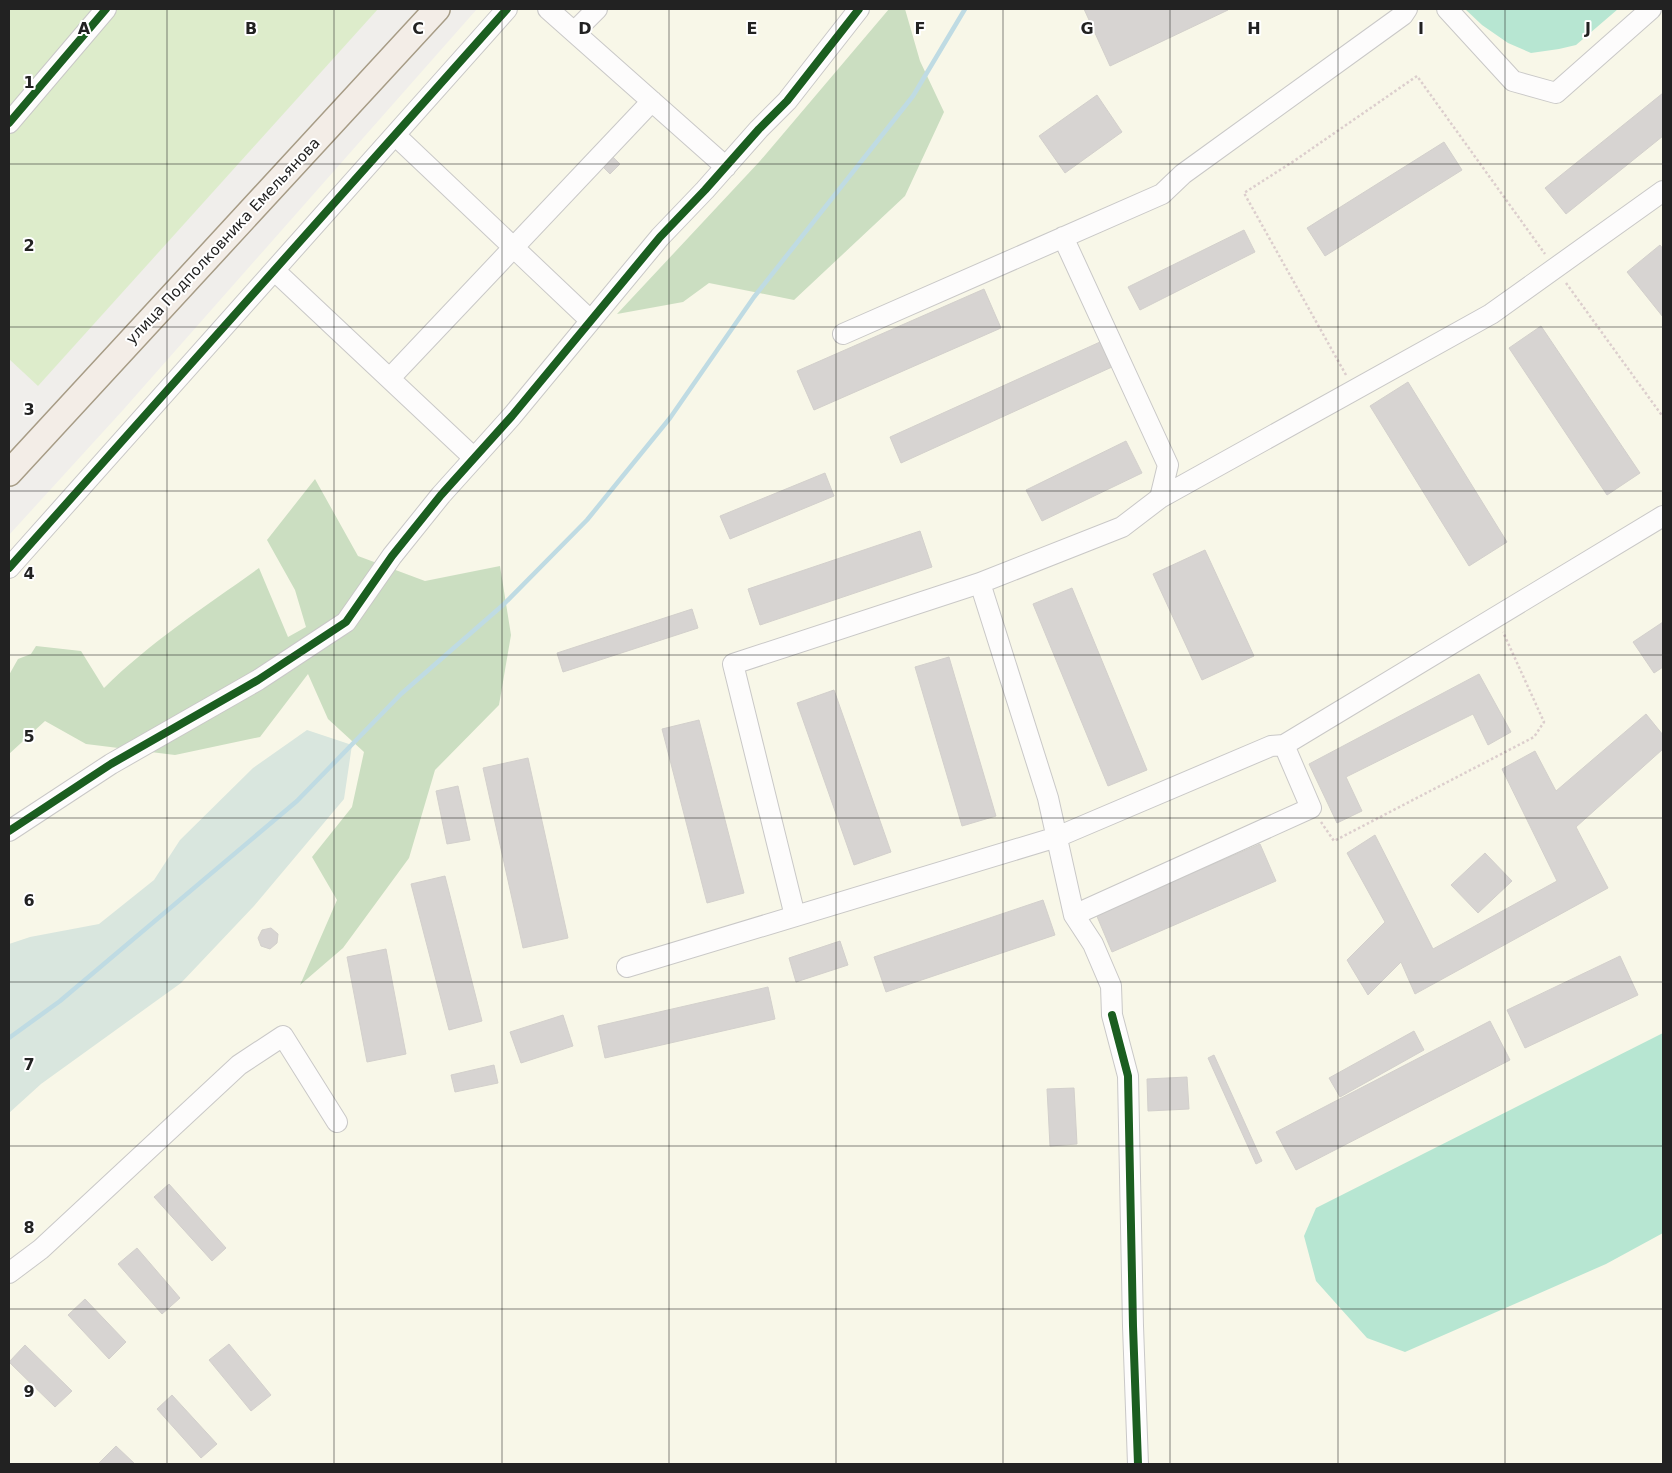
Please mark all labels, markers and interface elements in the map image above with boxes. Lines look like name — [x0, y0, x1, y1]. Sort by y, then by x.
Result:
text: A — [78, 19, 91, 38]
text: B — [245, 19, 257, 38]
text: C — [412, 19, 424, 38]
text: D — [578, 19, 592, 38]
text: E — [747, 19, 757, 38]
text: F — [915, 19, 925, 38]
text: G — [1080, 19, 1094, 38]
text: H — [1247, 19, 1261, 38]
text: I — [1418, 19, 1424, 38]
text: J — [1584, 19, 1591, 38]
text: 1 — [23, 73, 35, 92]
street label: улица Подполковника Емельянова — [122, 134, 324, 348]
text: 2 — [23, 236, 35, 255]
text: 3 — [23, 400, 35, 419]
text: 4 — [23, 564, 35, 583]
text: 5 — [23, 727, 35, 746]
text: 6 — [23, 891, 35, 910]
text: 7 — [23, 1055, 35, 1074]
text: 8 — [23, 1218, 35, 1237]
text: 9 — [23, 1382, 35, 1401]

